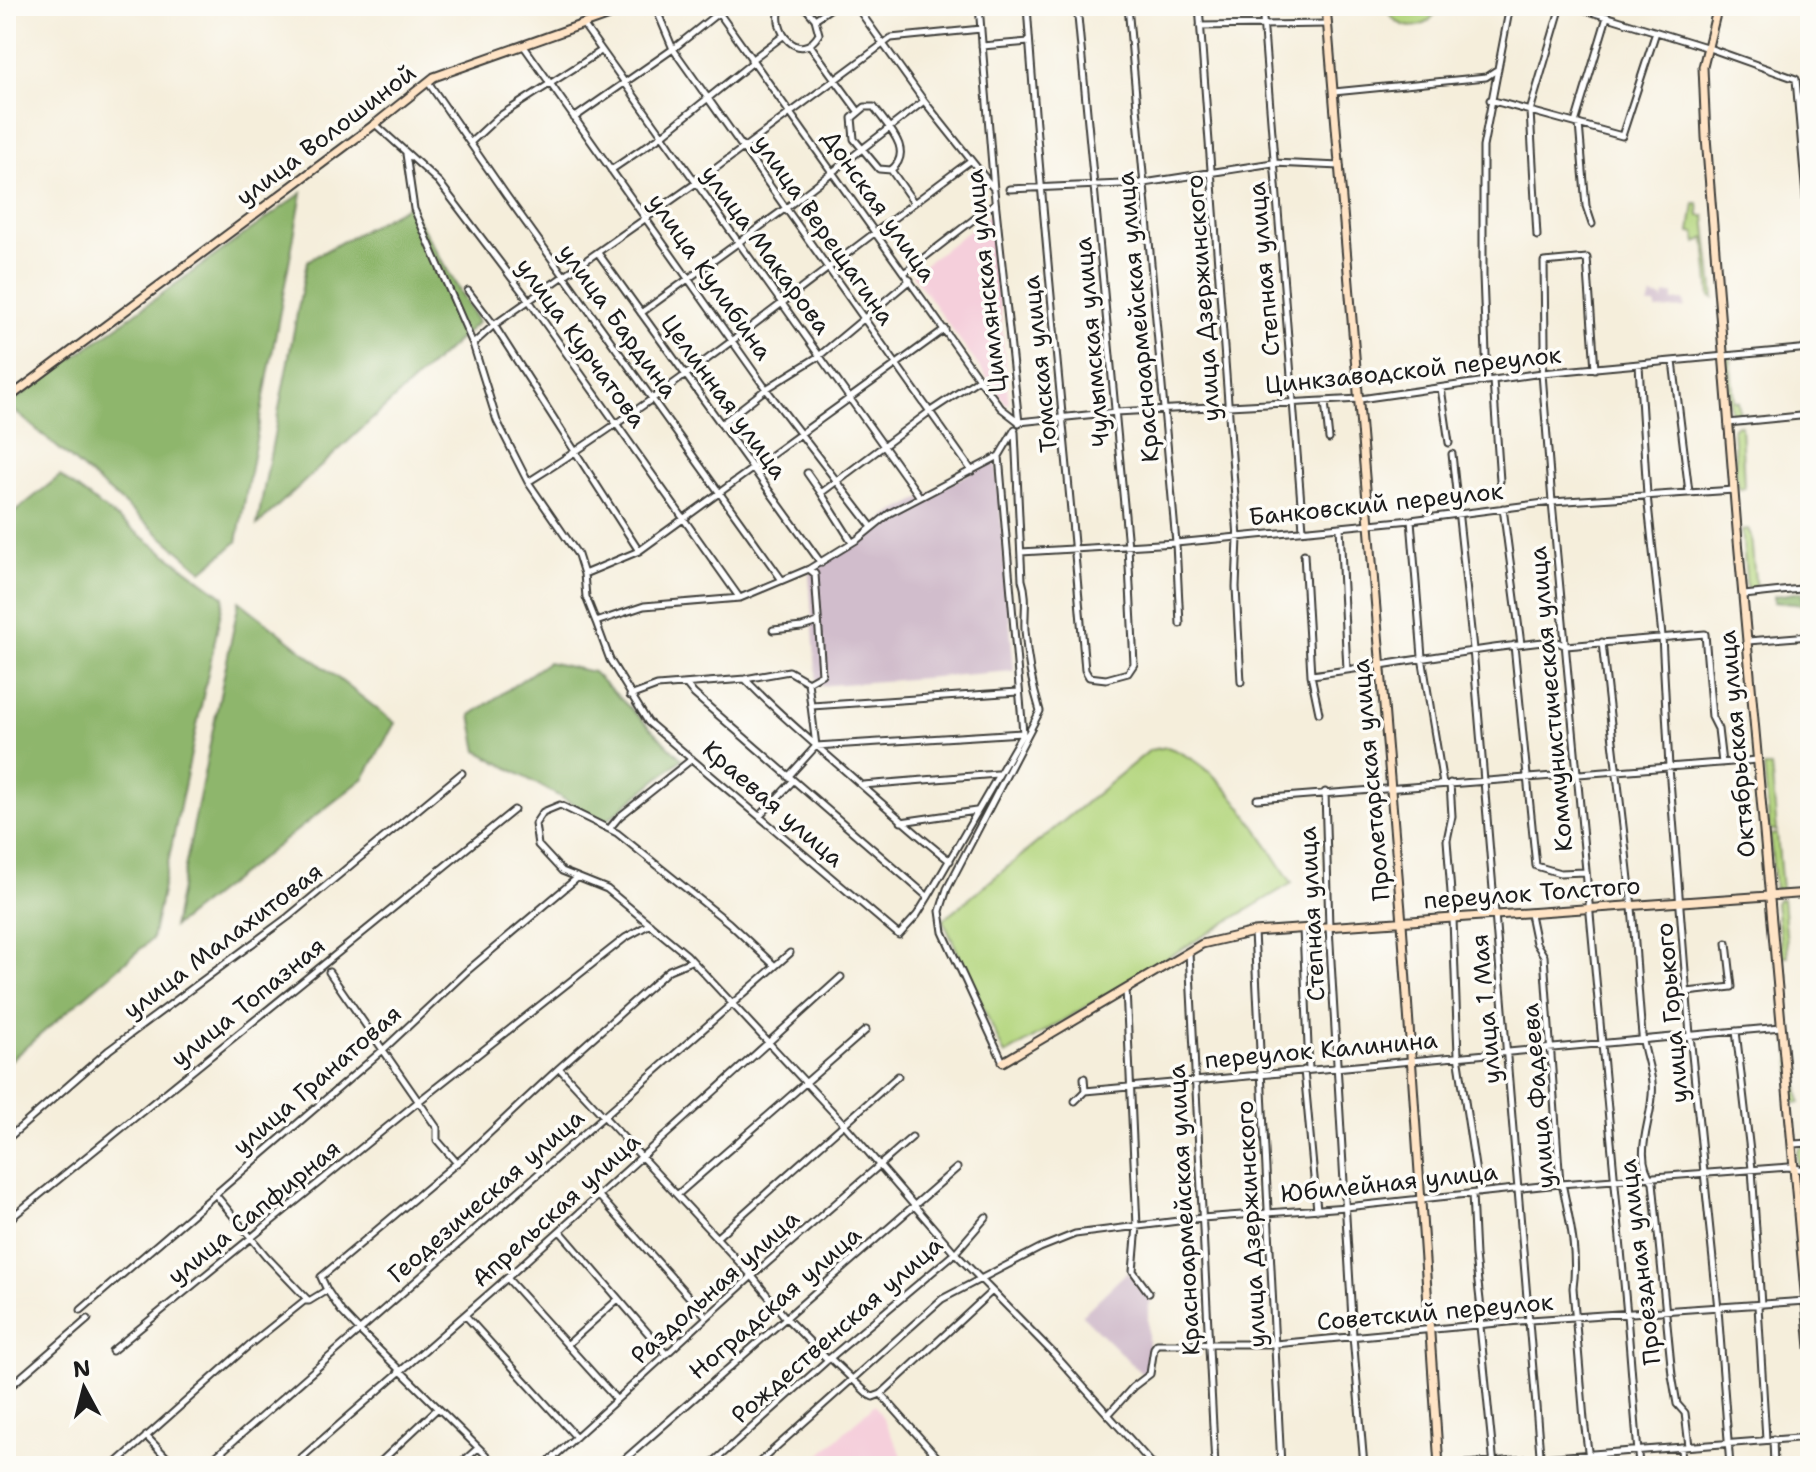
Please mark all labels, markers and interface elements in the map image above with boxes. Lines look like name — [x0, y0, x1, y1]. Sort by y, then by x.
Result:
street label: улица Волошиной — [230, 57, 422, 213]
street label: Донская улица — [815, 124, 943, 288]
street label: улица Верещагина — [746, 128, 902, 332]
street label: улица Макарова — [694, 159, 838, 341]
street label: Цимлянская улица — [958, 167, 1014, 394]
street label: Красноармейская улица — [1109, 170, 1167, 464]
street label: улица Дзержинского — [1178, 173, 1228, 423]
street label: Степная улица — [1240, 180, 1288, 358]
street label: улица Кулибина — [641, 187, 779, 367]
street label: Чулымская улица — [1067, 236, 1117, 448]
street label: улица Бардина — [551, 237, 685, 405]
street label: улица Курчатова — [509, 252, 653, 434]
street label: Томская улица — [1015, 274, 1065, 454]
street label: Целинная улица — [653, 308, 795, 486]
street label: Цинкзаводской переулок — [1263, 338, 1563, 401]
street label: Банковский переулок — [1247, 475, 1505, 533]
street label: Коммунистическая улица — [1522, 545, 1580, 853]
street label: Октябрьская улица — [1711, 629, 1763, 859]
street label: Пролетарская улица — [1344, 658, 1398, 902]
street label: Краевая улица — [695, 734, 851, 874]
street label: Степная улица — [1291, 826, 1333, 1002]
street label: улица Малахитовая — [117, 856, 329, 1026]
street label: переулок Толстого — [1422, 869, 1642, 917]
street label: улица Горького — [1648, 921, 1696, 1105]
street label: улица Топазная — [164, 930, 332, 1074]
street label: улица 1 Мая — [1464, 933, 1508, 1085]
street label: улица Гранатовая — [226, 998, 408, 1162]
street label: улица Фадеева — [1514, 1002, 1562, 1190]
street label: переулок Калинина — [1203, 1024, 1439, 1076]
street label: Красноармейская улица — [1160, 1063, 1208, 1357]
street label: улица Дзержинского — [1229, 1100, 1273, 1348]
street label: Геодезическая улица — [381, 1102, 591, 1290]
street label: Апрельская улица — [465, 1126, 647, 1294]
street label: улица Сапфирная — [161, 1132, 347, 1292]
street label: Юбилейная улица — [1279, 1156, 1499, 1210]
street label: Проездная улица — [1612, 1157, 1668, 1367]
street label: Раздольная улица — [624, 1203, 806, 1371]
street label: Ноградская улица — [682, 1219, 868, 1387]
street label: Рождественская улица — [724, 1229, 950, 1431]
street label: Советский переулок — [1315, 1286, 1555, 1338]
north arrow — [44, 1348, 124, 1428]
text: N — [71, 1353, 92, 1384]

